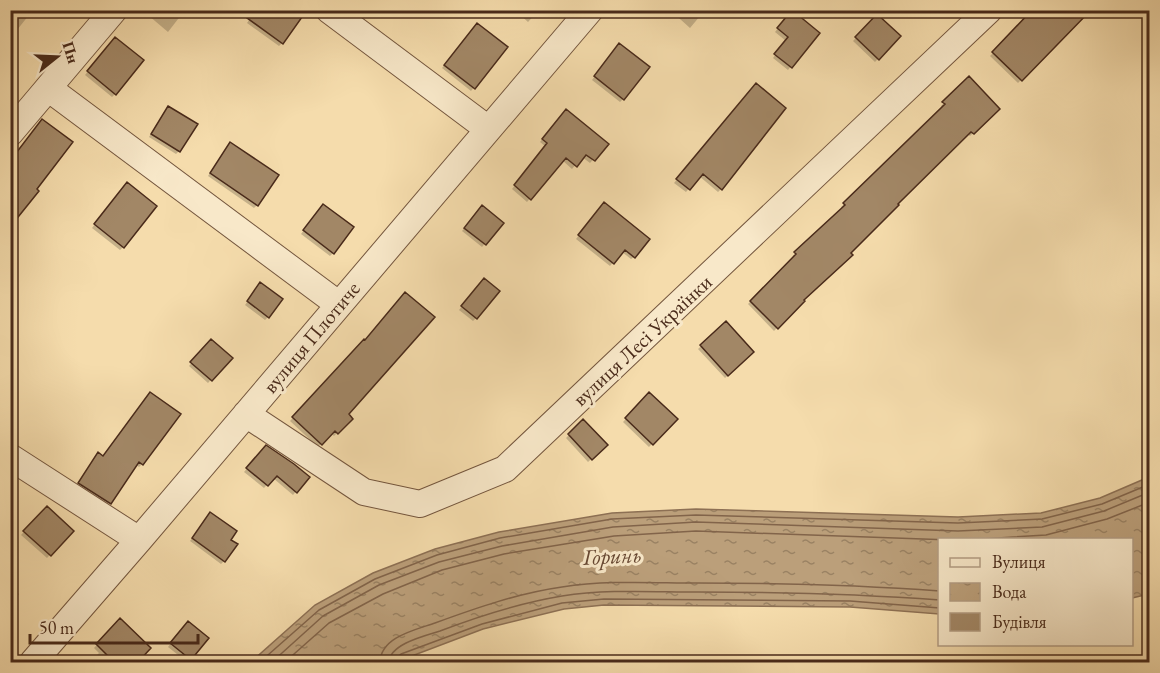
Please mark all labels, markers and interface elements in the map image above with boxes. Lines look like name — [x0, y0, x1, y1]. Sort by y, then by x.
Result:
north arrow — [27, 27, 87, 87]
text: Пн — [57, 39, 84, 66]
street label: вулиця Лесі Українки — [567, 268, 717, 412]
street label: вулиця Плотиче — [256, 275, 366, 399]
legend — [938, 538, 1133, 646]
water label: Горинь — [581, 540, 642, 572]
text: Вулиця — [992, 550, 1045, 573]
text: Вода — [992, 580, 1027, 603]
scale bar — [30, 607, 198, 645]
text: Будівля — [992, 610, 1047, 633]
text: 50 m — [39, 616, 74, 639]

